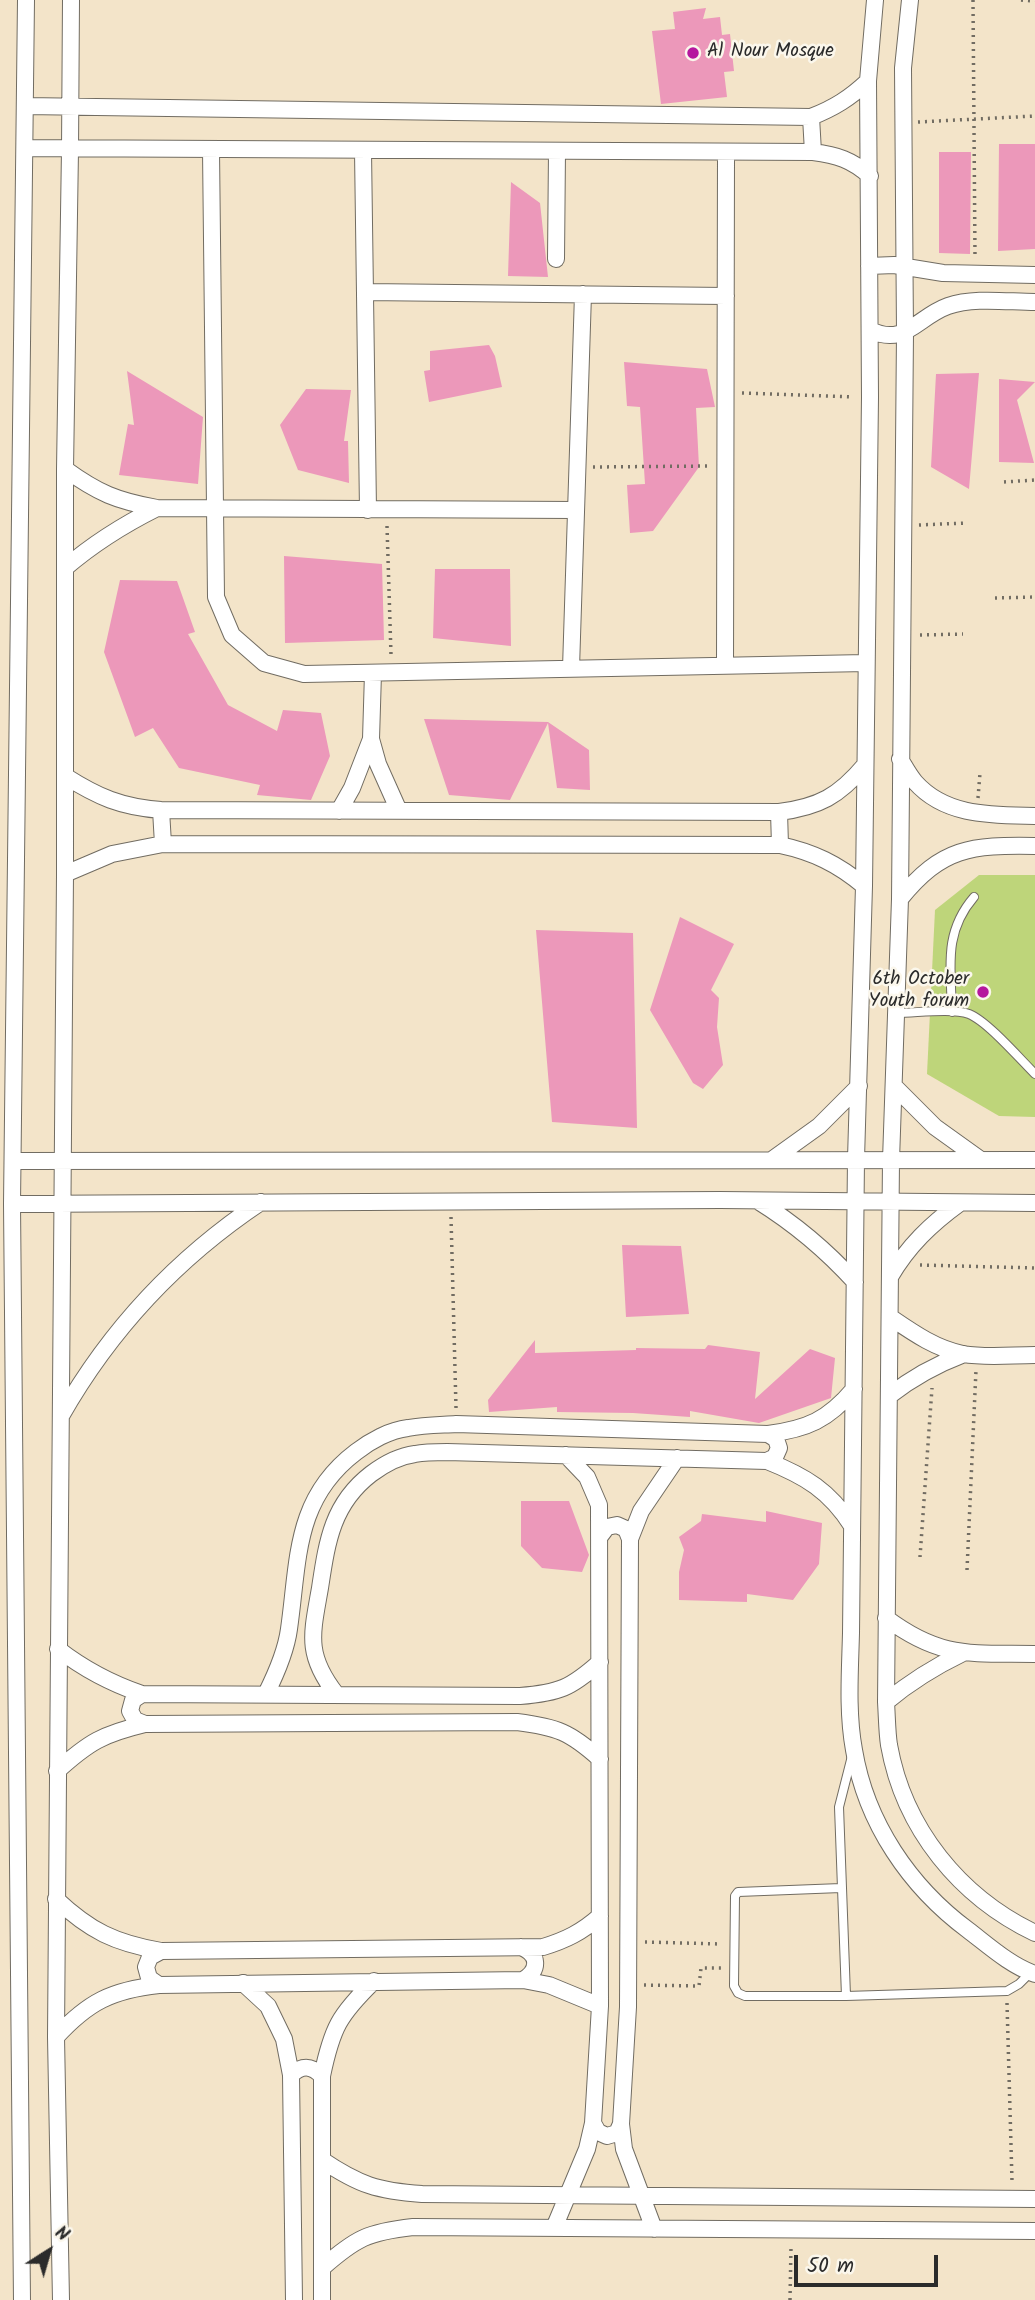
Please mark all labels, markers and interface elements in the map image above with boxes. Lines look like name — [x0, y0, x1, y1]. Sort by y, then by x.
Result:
place label: Al Nour Mosque — [707, 42, 834, 64]
marker: Al Nour Mosque — [685, 45, 701, 61]
place label: 6th October Youth forum — [869, 970, 969, 1014]
marker: 6th October Youth forum — [975, 984, 991, 1000]
north arrow — [14, 2216, 84, 2286]
text: N — [48, 2219, 75, 2250]
scale bar — [797, 2240, 940, 2284]
text: 50 m — [807, 2250, 854, 2283]

